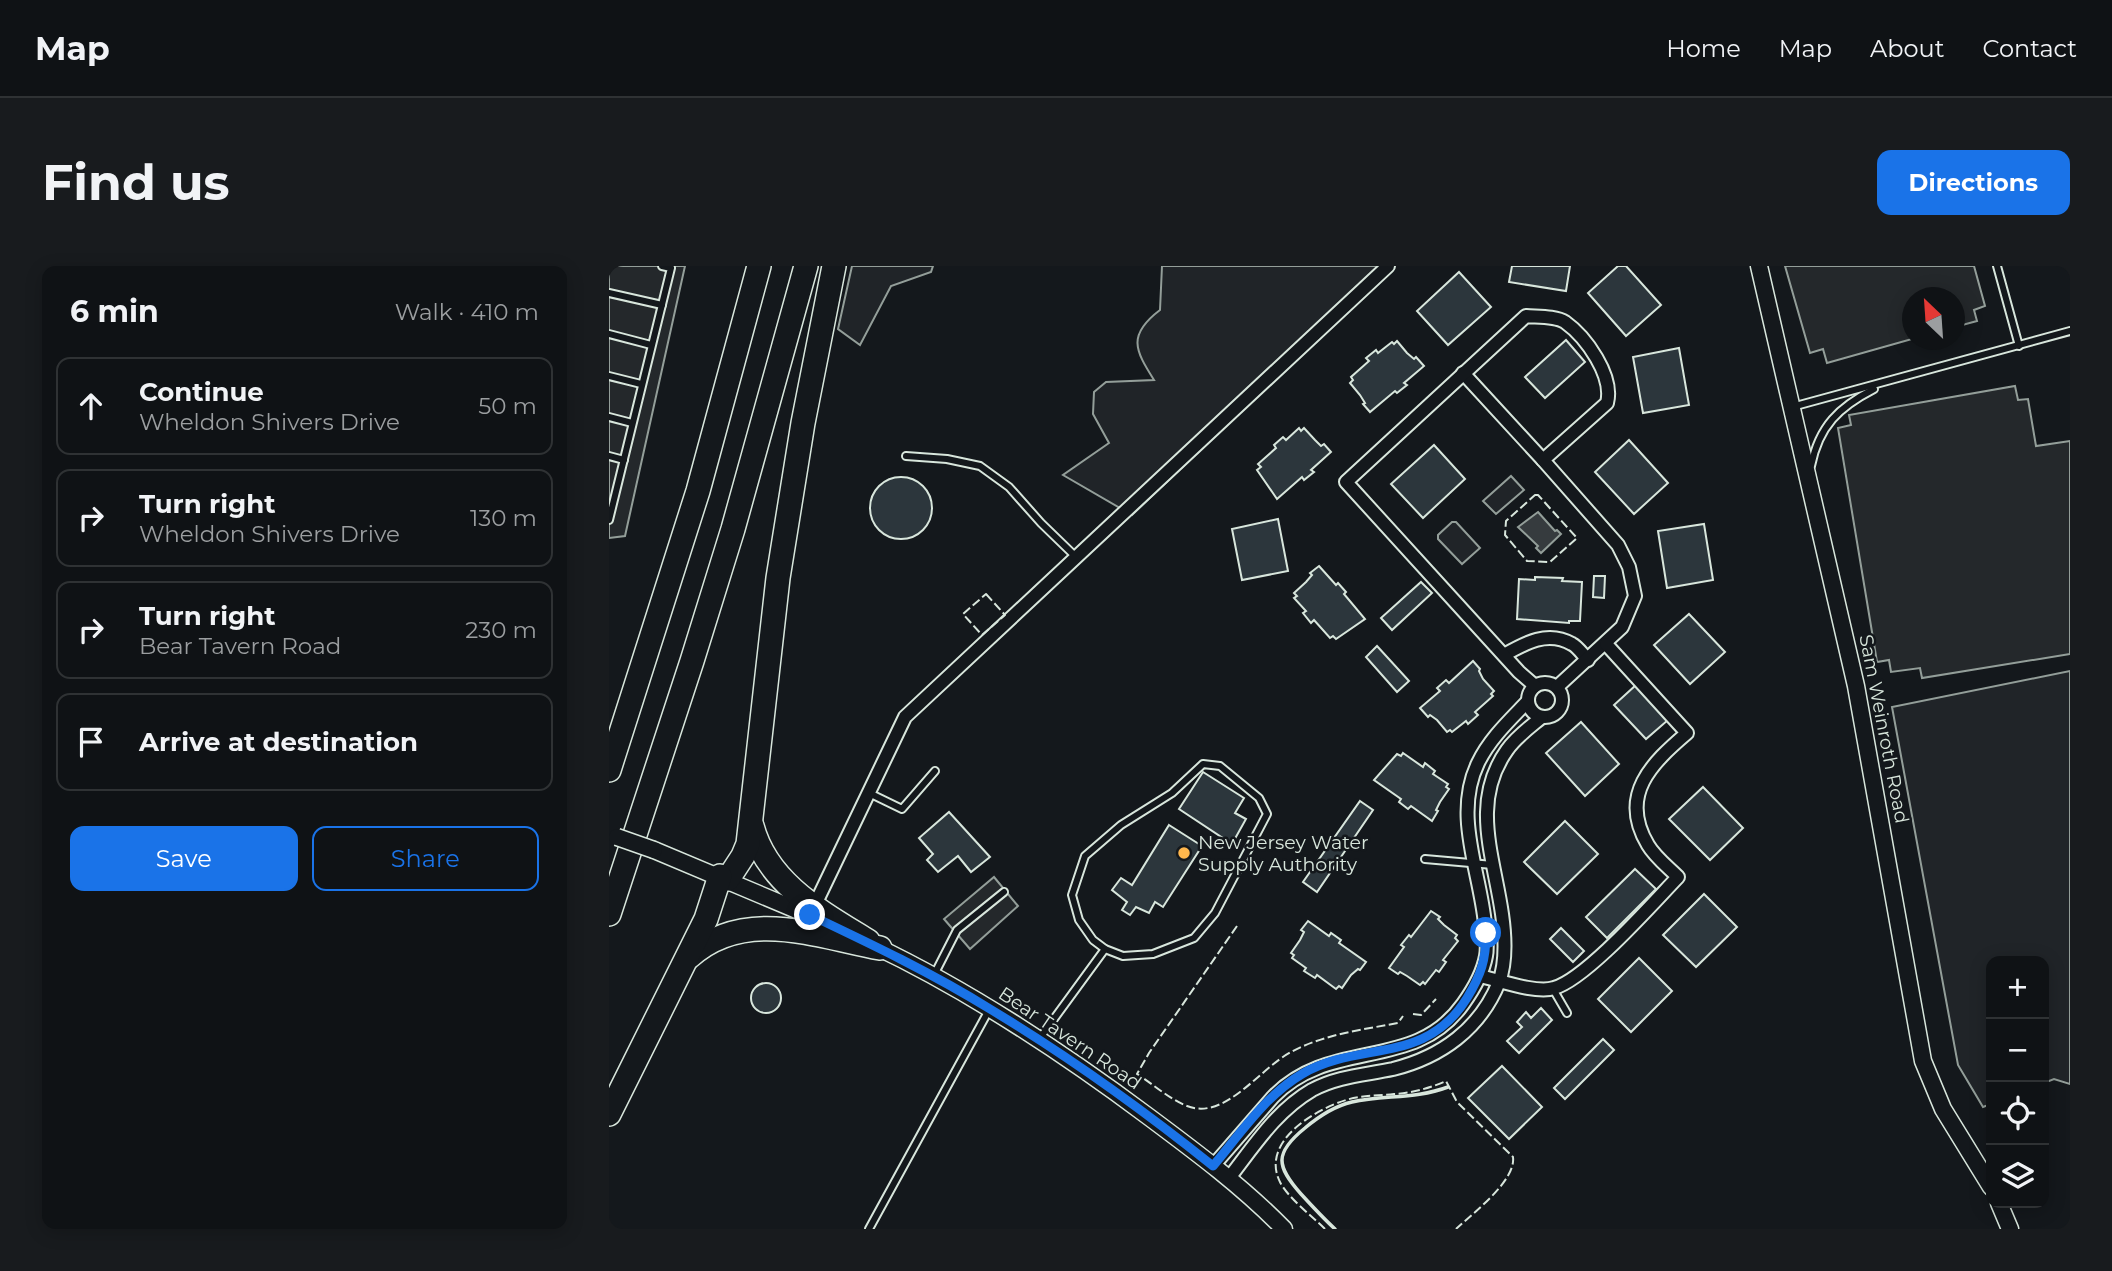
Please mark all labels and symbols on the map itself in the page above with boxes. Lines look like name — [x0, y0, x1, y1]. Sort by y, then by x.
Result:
north arrow — [1902, 287, 1965, 350]
street label: Sam Weinroth Road — [1854, 633, 1914, 825]
place label: New Jersey Water Supply Authority — [1198, 831, 1369, 876]
marker: New Jersey Water Supply Authority — [1176, 845, 1192, 861]
route end — [794, 899, 825, 930]
route start — [1470, 917, 1501, 948]
street label: Bear Tavern Road — [994, 982, 1146, 1094]

